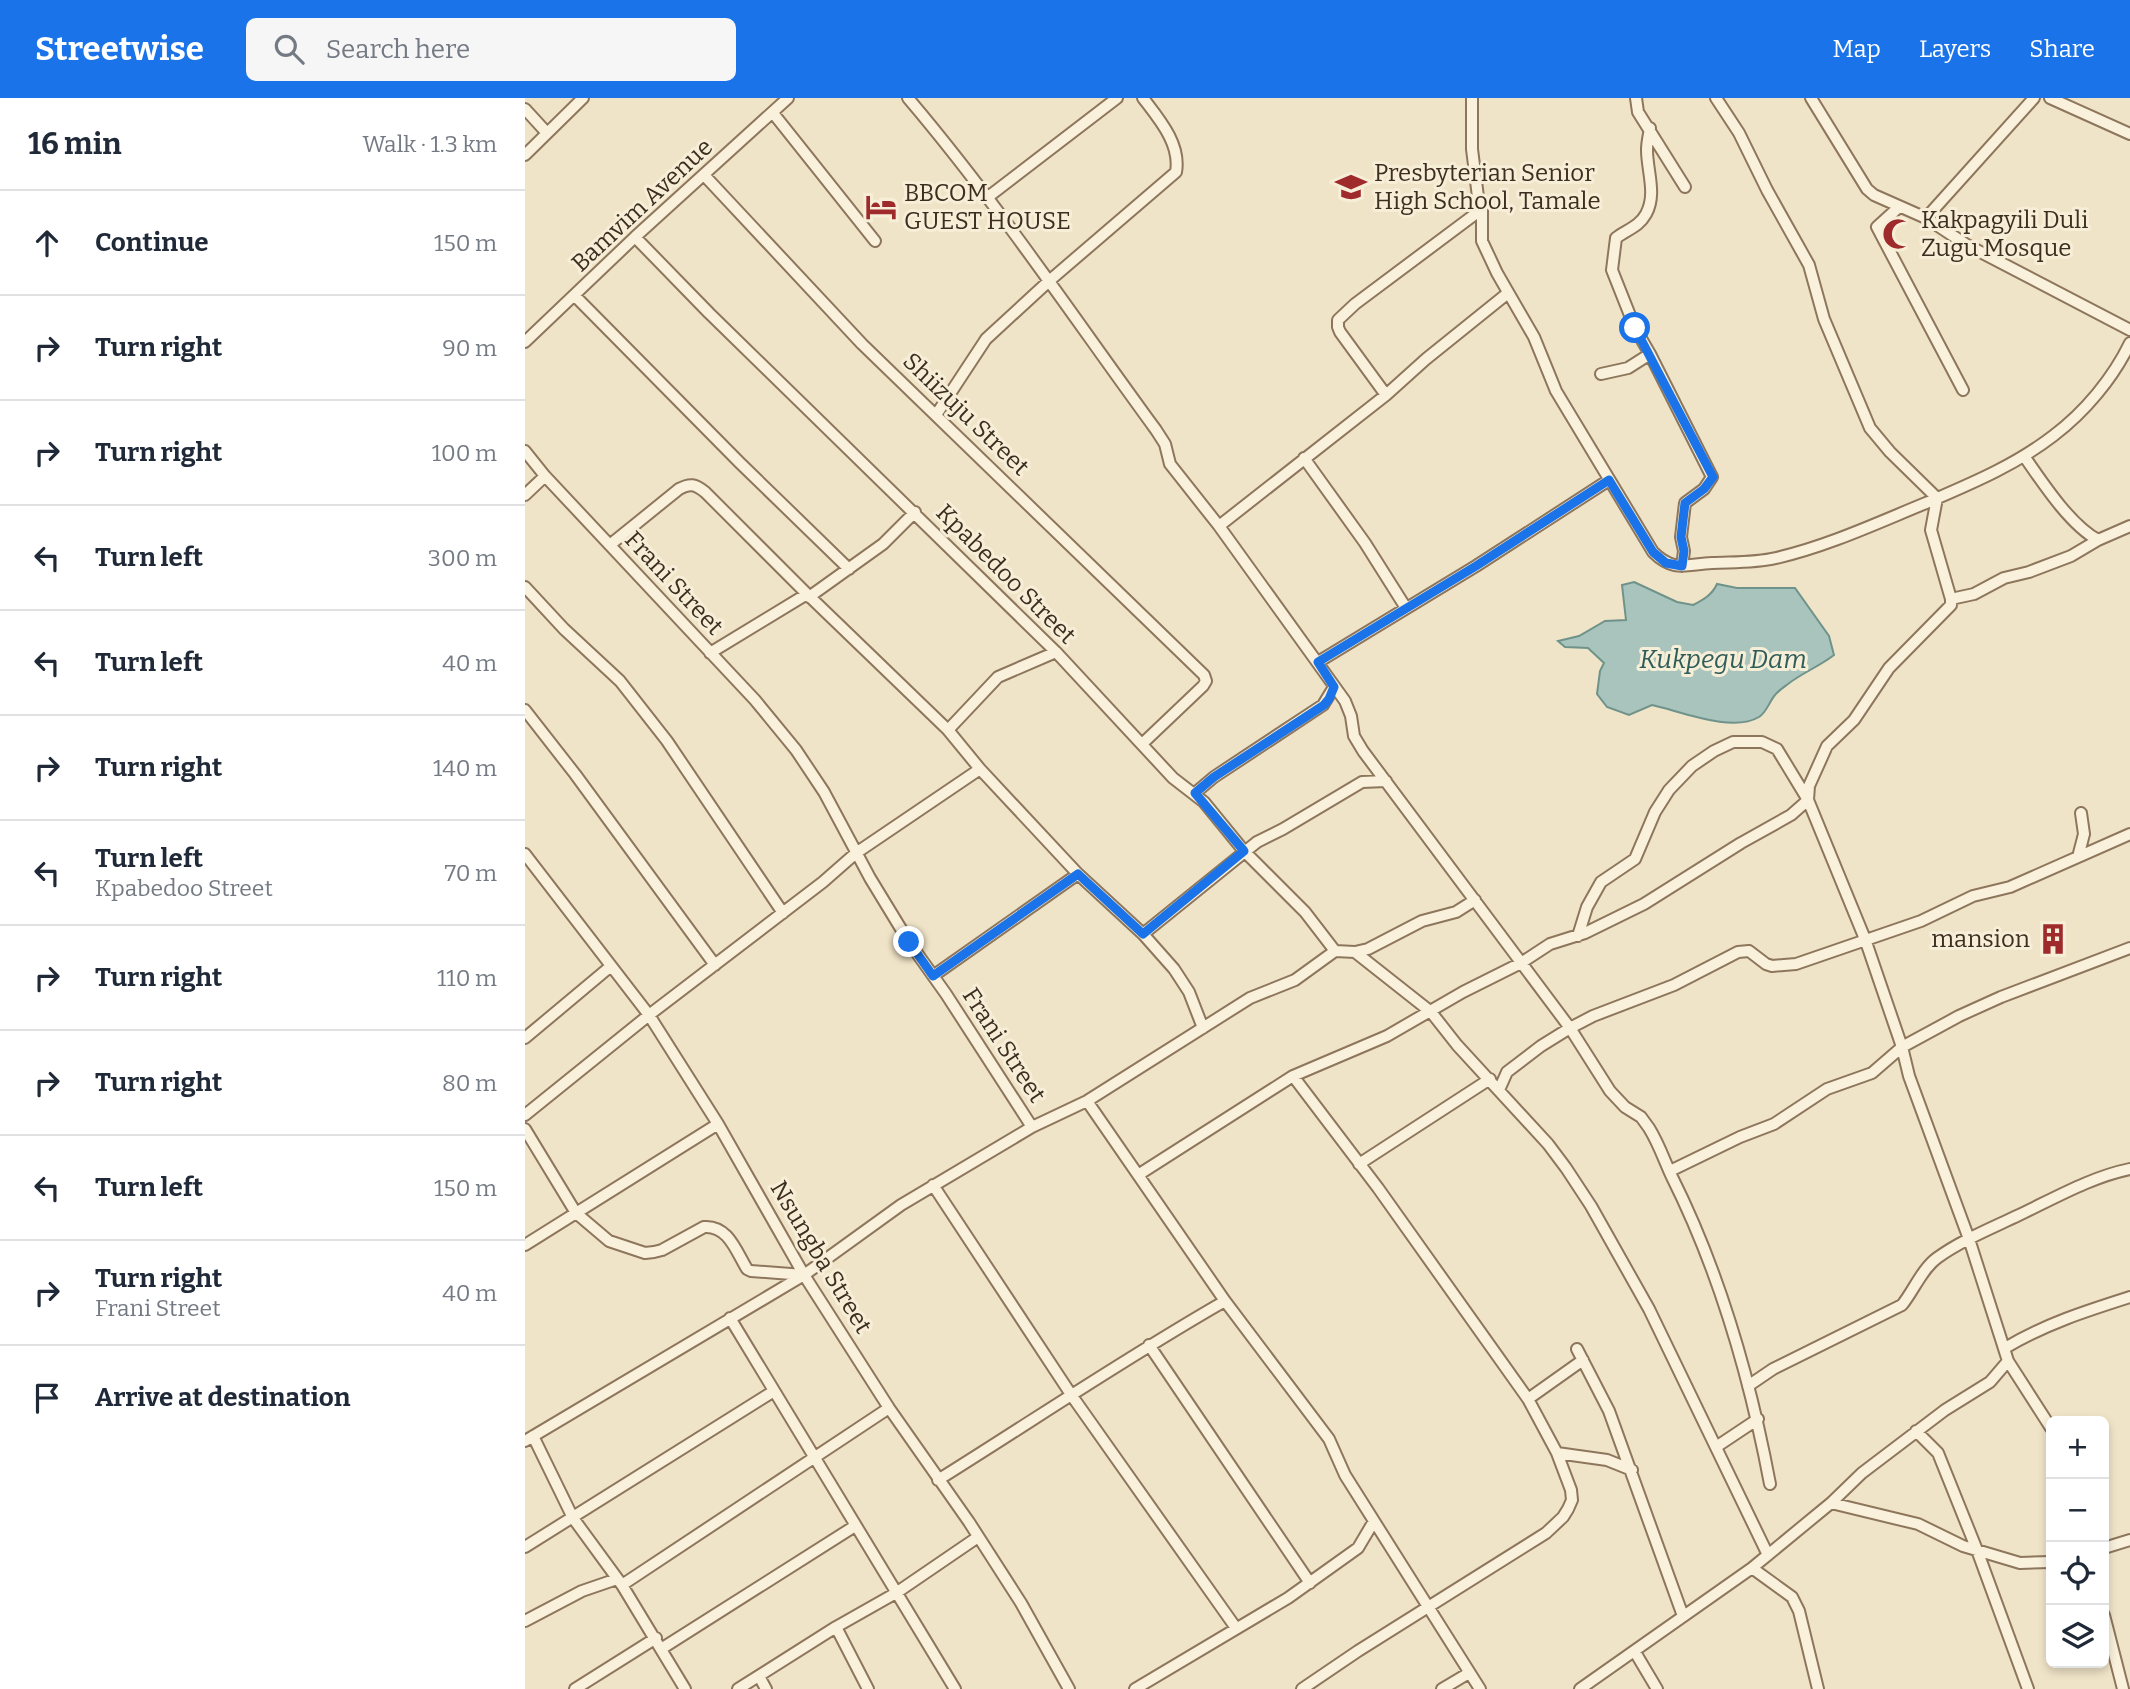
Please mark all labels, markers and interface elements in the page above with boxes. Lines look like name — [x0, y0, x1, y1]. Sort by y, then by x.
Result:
search box — [246, 18, 736, 81]
text: Streetwise — [35, 29, 204, 69]
icon: search — [270, 30, 308, 68]
text: Search here — [326, 34, 470, 65]
text: Map — [1833, 35, 1881, 63]
text: Layers — [1919, 35, 1991, 63]
text: Share — [2029, 35, 2095, 63]
text: 16 min — [28, 126, 122, 162]
text: Walk · 1.3 km — [363, 130, 497, 158]
street label: Bamvim Avenue — [566, 133, 718, 277]
place label: Presbyterian Senior High School, Tamale — [1374, 159, 1601, 215]
school or university icon: Presbyterian Senior High School, Tamale — [1334, 170, 1368, 204]
place label: BBCOM GUEST HOUSE — [904, 179, 1071, 235]
hotel icon: BBCOM GUEST HOUSE — [864, 190, 898, 224]
place label: Kakpagyili Duli Zugu Mosque — [1921, 206, 2088, 262]
mosque icon: Kakpagyili Duli Zugu Mosque — [1881, 217, 1915, 251]
icon: ahead — [28, 224, 66, 262]
text: Continue — [95, 227, 209, 258]
text: 150 m — [434, 229, 497, 257]
route start — [1619, 312, 1650, 343]
icon: right — [28, 329, 66, 367]
text: Turn right — [95, 332, 222, 363]
text: 90 m — [442, 334, 497, 362]
street label: Shiizuju Street — [897, 347, 1035, 481]
icon: right — [28, 434, 66, 472]
text: Turn right — [95, 437, 222, 468]
text: 100 m — [432, 439, 497, 467]
street label: Kpabedoo Street — [931, 499, 1082, 650]
street label: Frani Street — [619, 526, 729, 641]
icon: left — [28, 539, 66, 577]
text: Turn left — [95, 542, 203, 573]
text: 300 m — [428, 544, 497, 572]
icon: left — [28, 644, 66, 682]
water label: Kukpegu Dam — [1639, 644, 1807, 675]
text: Turn left — [95, 647, 203, 678]
text: 40 m — [442, 649, 497, 677]
icon: right — [28, 749, 66, 787]
text: Turn right — [95, 752, 222, 783]
text: 140 m — [433, 754, 497, 782]
text: Turn left — [95, 843, 203, 874]
icon: left — [28, 854, 66, 892]
text: 70 m — [445, 859, 497, 887]
text: Kpabedoo Street — [95, 874, 273, 902]
building icon: mansion — [2036, 922, 2070, 956]
place label: mansion — [1931, 925, 2030, 953]
route end — [893, 926, 924, 957]
icon: right — [28, 959, 66, 997]
text: Turn right — [95, 962, 222, 993]
text: 110 m — [437, 964, 497, 992]
street label: Frani Street — [957, 982, 1052, 1108]
icon: right — [28, 1064, 66, 1102]
text: Turn right — [95, 1067, 222, 1098]
text: 80 m — [442, 1069, 497, 1097]
icon: left — [28, 1169, 66, 1207]
text: Turn left — [95, 1172, 203, 1203]
text: 150 m — [434, 1174, 497, 1202]
street label: Nsungba Street — [764, 1176, 878, 1339]
text: Turn right — [95, 1263, 222, 1294]
icon: right — [28, 1274, 66, 1312]
text: 40 m — [442, 1279, 497, 1307]
text: Frani Street — [95, 1294, 221, 1322]
icon: arrive — [28, 1379, 66, 1417]
text: Arrive at destination — [95, 1382, 350, 1413]
map controls — [2046, 1416, 2109, 1668]
button: + — [2046, 1416, 2109, 1479]
button: − — [2046, 1479, 2109, 1542]
button: locate — [2046, 1542, 2109, 1605]
button: layers — [2046, 1605, 2109, 1668]

